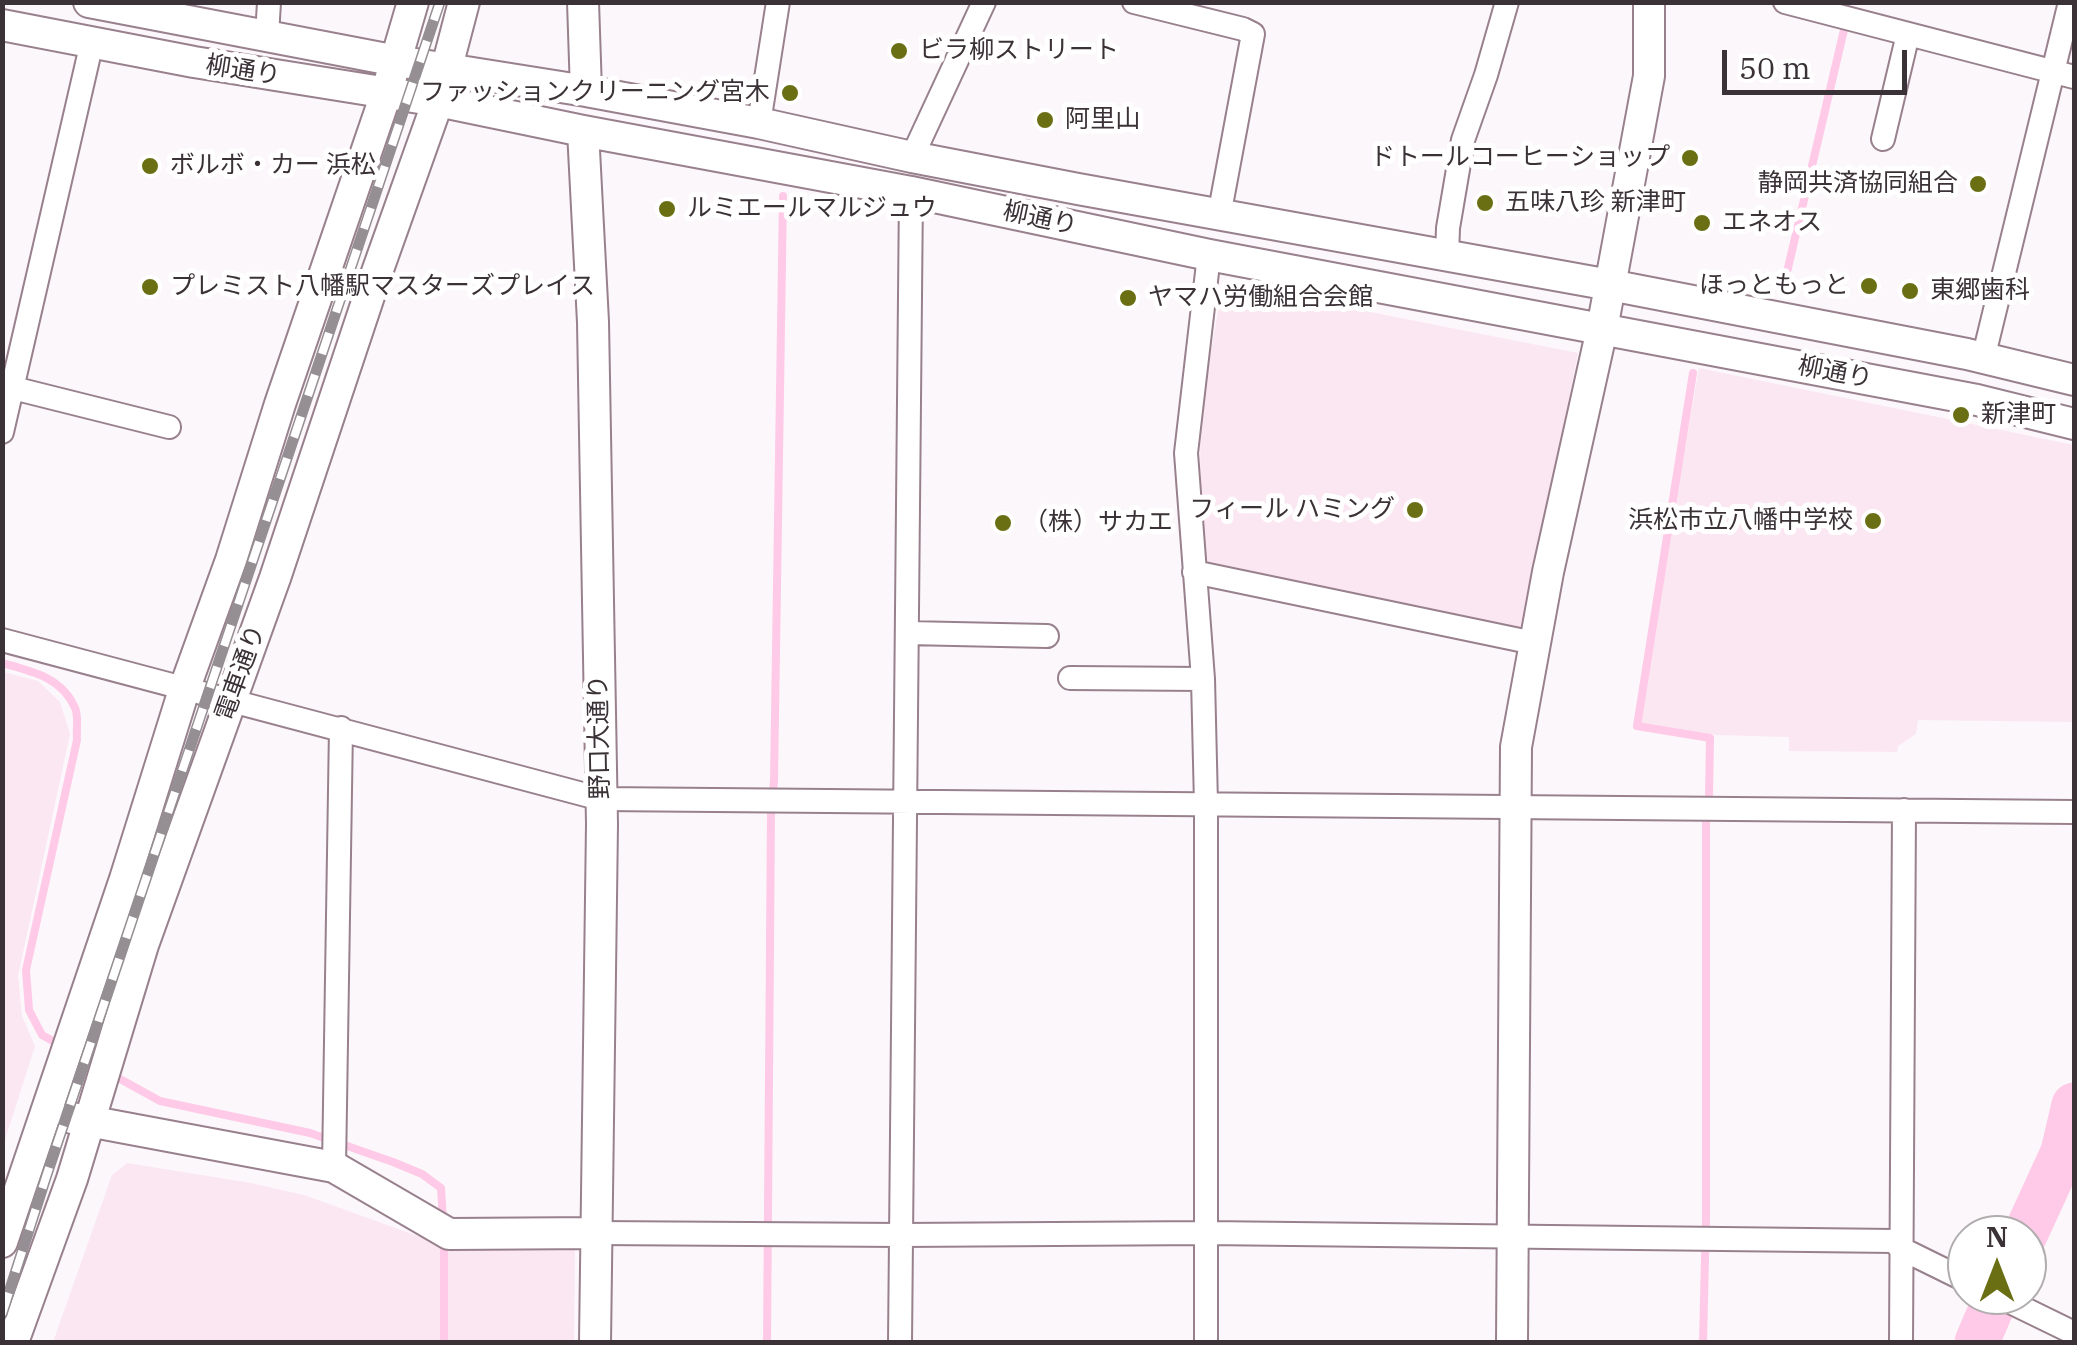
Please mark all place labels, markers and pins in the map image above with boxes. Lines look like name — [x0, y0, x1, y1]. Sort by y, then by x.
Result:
place label: ビラ柳ストリート — [919, 36, 1119, 66]
marker: ビラ柳ストリート — [888, 40, 910, 62]
place label: ファッションクリーニング宮木 — [420, 78, 770, 108]
marker: ファッションクリーニング宮木 — [779, 82, 801, 104]
place label: 阿里山 — [1065, 105, 1140, 135]
marker: 阿里山 — [1034, 109, 1056, 131]
place label: ドトールコーヒーショップ — [1370, 143, 1670, 173]
marker: ドトールコーヒーショップ — [1679, 147, 1701, 169]
place label: ボルボ・カー 浜松 — [170, 151, 376, 181]
marker: ボルボ・カー 浜松 — [139, 155, 161, 177]
place label: 静岡共済協同組合 — [1758, 169, 1958, 199]
marker: 静岡共済協同組合 — [1967, 173, 1989, 195]
place label: 五味八珍 新津町 — [1505, 188, 1686, 218]
marker: 五味八珍 新津町 — [1474, 192, 1496, 214]
place label: ルミエールマルジュウ — [687, 194, 937, 224]
marker: ルミエールマルジュウ — [656, 198, 678, 220]
place label: エネオス — [1722, 208, 1822, 238]
marker: エネオス — [1691, 212, 1713, 234]
place label: ほっともっと — [1699, 271, 1849, 301]
place label: プレミスト八幡駅マスターズプレイス — [170, 272, 595, 302]
marker: ほっともっと — [1858, 275, 1880, 297]
marker: プレミスト八幡駅マスターズプレイス — [139, 276, 161, 298]
place label: 東郷歯科 — [1930, 276, 2030, 306]
marker: 東郷歯科 — [1899, 280, 1921, 302]
place label: ヤマハ労働組合会館 — [1148, 283, 1373, 313]
marker: ヤマハ労働組合会館 — [1117, 287, 1139, 309]
place label: 新津町 — [1981, 400, 2056, 430]
marker: 新津町 — [1950, 404, 1972, 426]
place label: フィール ハミング — [1189, 495, 1395, 525]
marker: フィール ハミング — [1404, 499, 1426, 521]
place label: 浜松市立八幡中学校 — [1628, 506, 1853, 536]
place label: （株）サカエ — [1023, 508, 1173, 538]
marker: 浜松市立八幡中学校 — [1862, 510, 1884, 532]
marker: （株）サカエ — [992, 512, 1014, 534]

